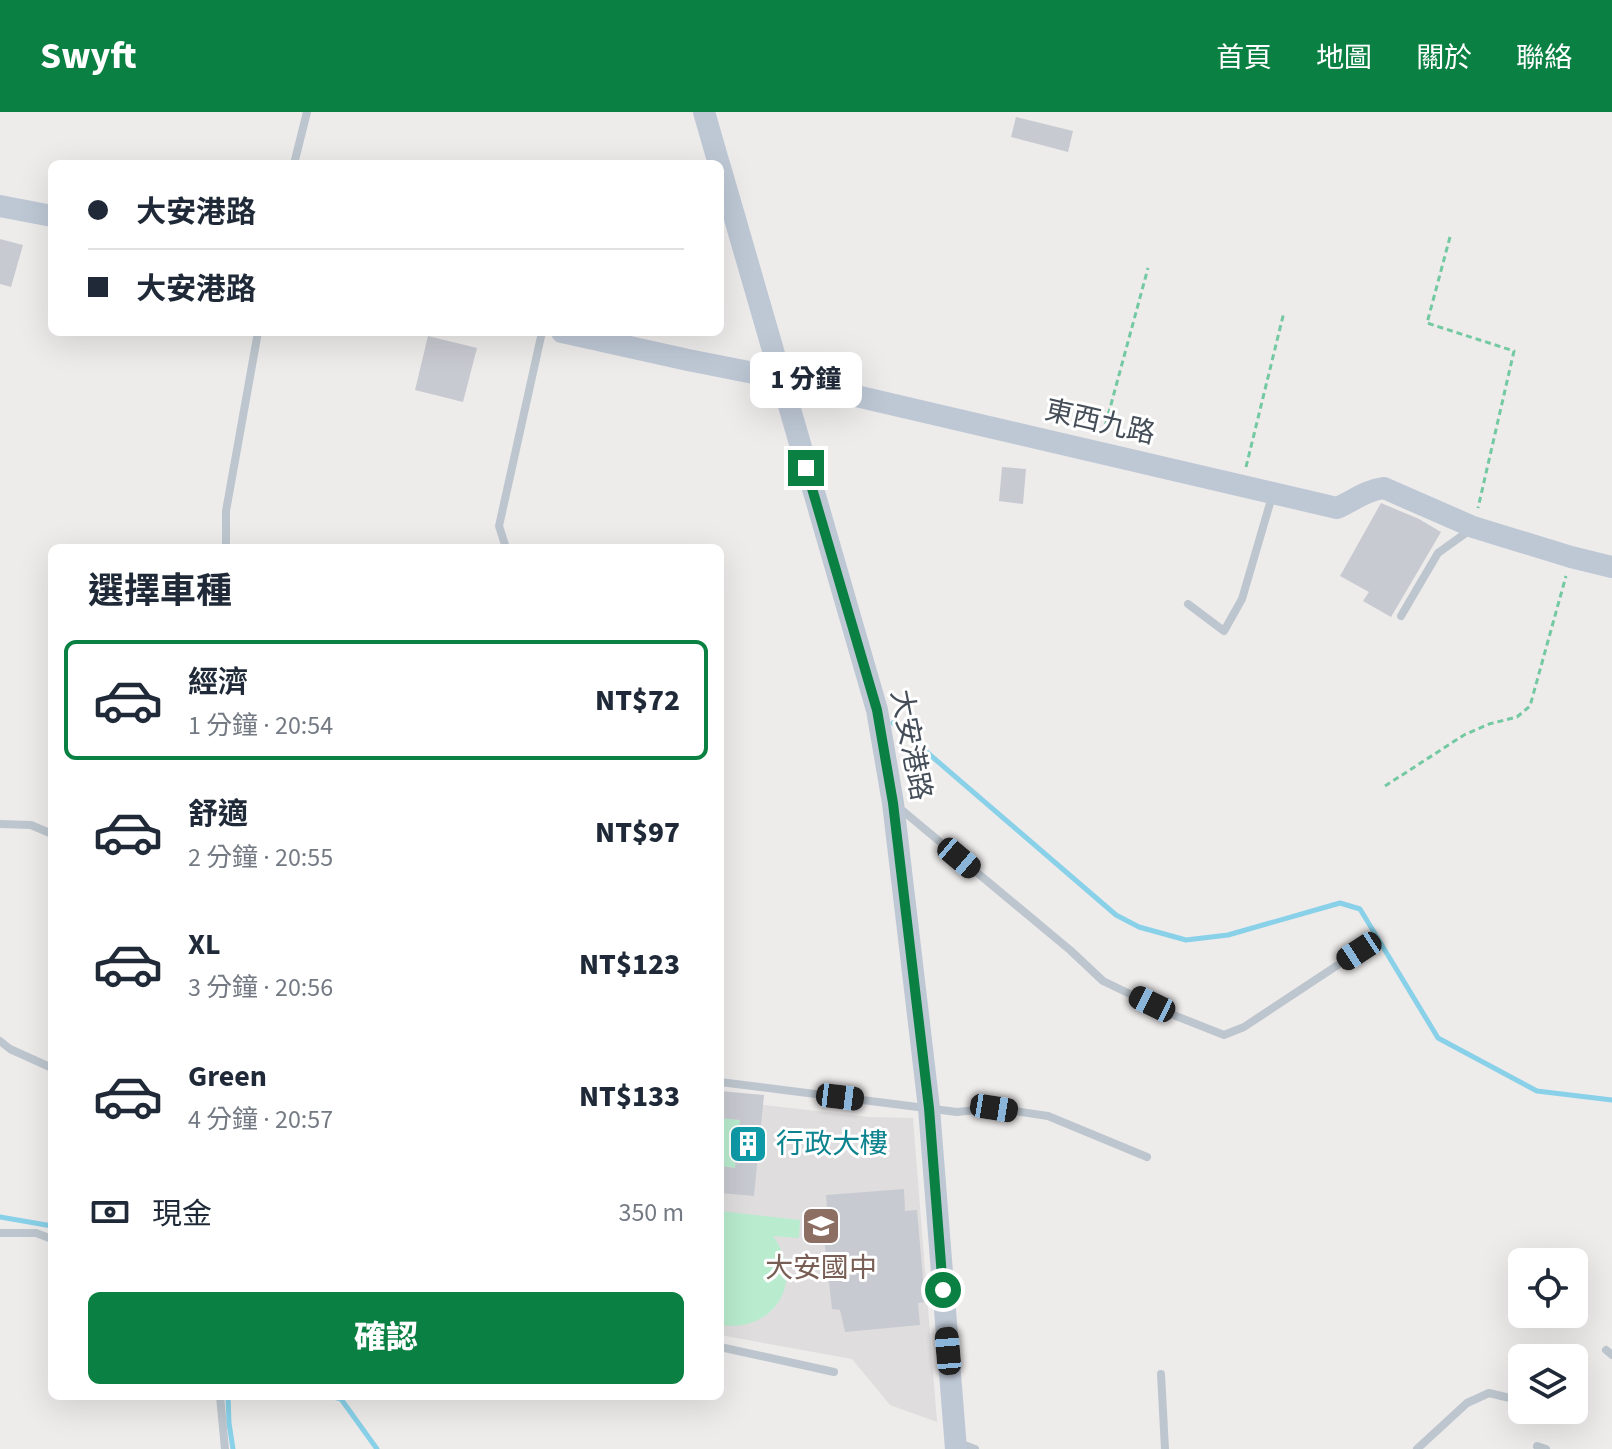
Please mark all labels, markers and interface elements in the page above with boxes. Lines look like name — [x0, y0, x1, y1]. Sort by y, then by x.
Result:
text: Swyft — [40, 29, 137, 83]
text: 首頁 — [1216, 38, 1272, 78]
text: 地圖 — [1316, 38, 1372, 78]
text: 關於 — [1416, 38, 1472, 78]
text: 聯絡 — [1516, 38, 1572, 78]
text: 大安港路 — [136, 191, 256, 234]
text: 大安港路 — [136, 268, 256, 311]
callout: 1 分鐘 — [750, 352, 862, 408]
text: 1 分鐘 — [770, 361, 842, 398]
street label: 東西九路 — [1041, 390, 1159, 454]
route end — [788, 450, 824, 486]
text: 選擇車種 — [88, 566, 232, 617]
text: 經濟 — [188, 661, 248, 704]
icon: car — [92, 664, 164, 736]
text: NT$72 — [595, 679, 680, 722]
street label: 大安港路 — [881, 686, 941, 804]
text: 1 分鐘 · 20:54 — [188, 707, 333, 744]
text: 舒適 — [188, 793, 248, 836]
icon: car — [92, 796, 164, 868]
text: NT$97 — [595, 811, 680, 854]
car — [933, 833, 985, 883]
text: 2 分鐘 · 20:55 — [188, 839, 333, 876]
text: XL — [188, 923, 221, 966]
icon: car — [92, 928, 164, 1000]
car — [1332, 928, 1386, 974]
text: NT$123 — [579, 943, 680, 986]
text: 3 分鐘 · 20:56 — [188, 969, 333, 1006]
car — [1125, 983, 1179, 1025]
text: Green — [188, 1055, 267, 1098]
icon: car — [92, 1060, 164, 1132]
text: NT$133 — [579, 1075, 680, 1118]
car — [815, 1082, 865, 1112]
car — [968, 1092, 1020, 1124]
text: 4 分鐘 · 20:57 — [188, 1101, 333, 1138]
building icon: 行政大樓 — [727, 1123, 769, 1165]
place label: 行政大樓 — [776, 1124, 888, 1164]
icon: cash — [88, 1190, 132, 1234]
text: 現金 — [152, 1193, 212, 1236]
text: 350 m — [618, 1194, 684, 1231]
school or university icon: 大安國中 — [800, 1205, 842, 1247]
place label: 大安國中 — [765, 1248, 877, 1288]
map controls — [1508, 1248, 1588, 1424]
button: locate — [1508, 1248, 1588, 1328]
route start — [925, 1272, 961, 1308]
button: 確認 — [88, 1292, 684, 1384]
car — [934, 1326, 962, 1376]
button: layers — [1508, 1344, 1588, 1424]

